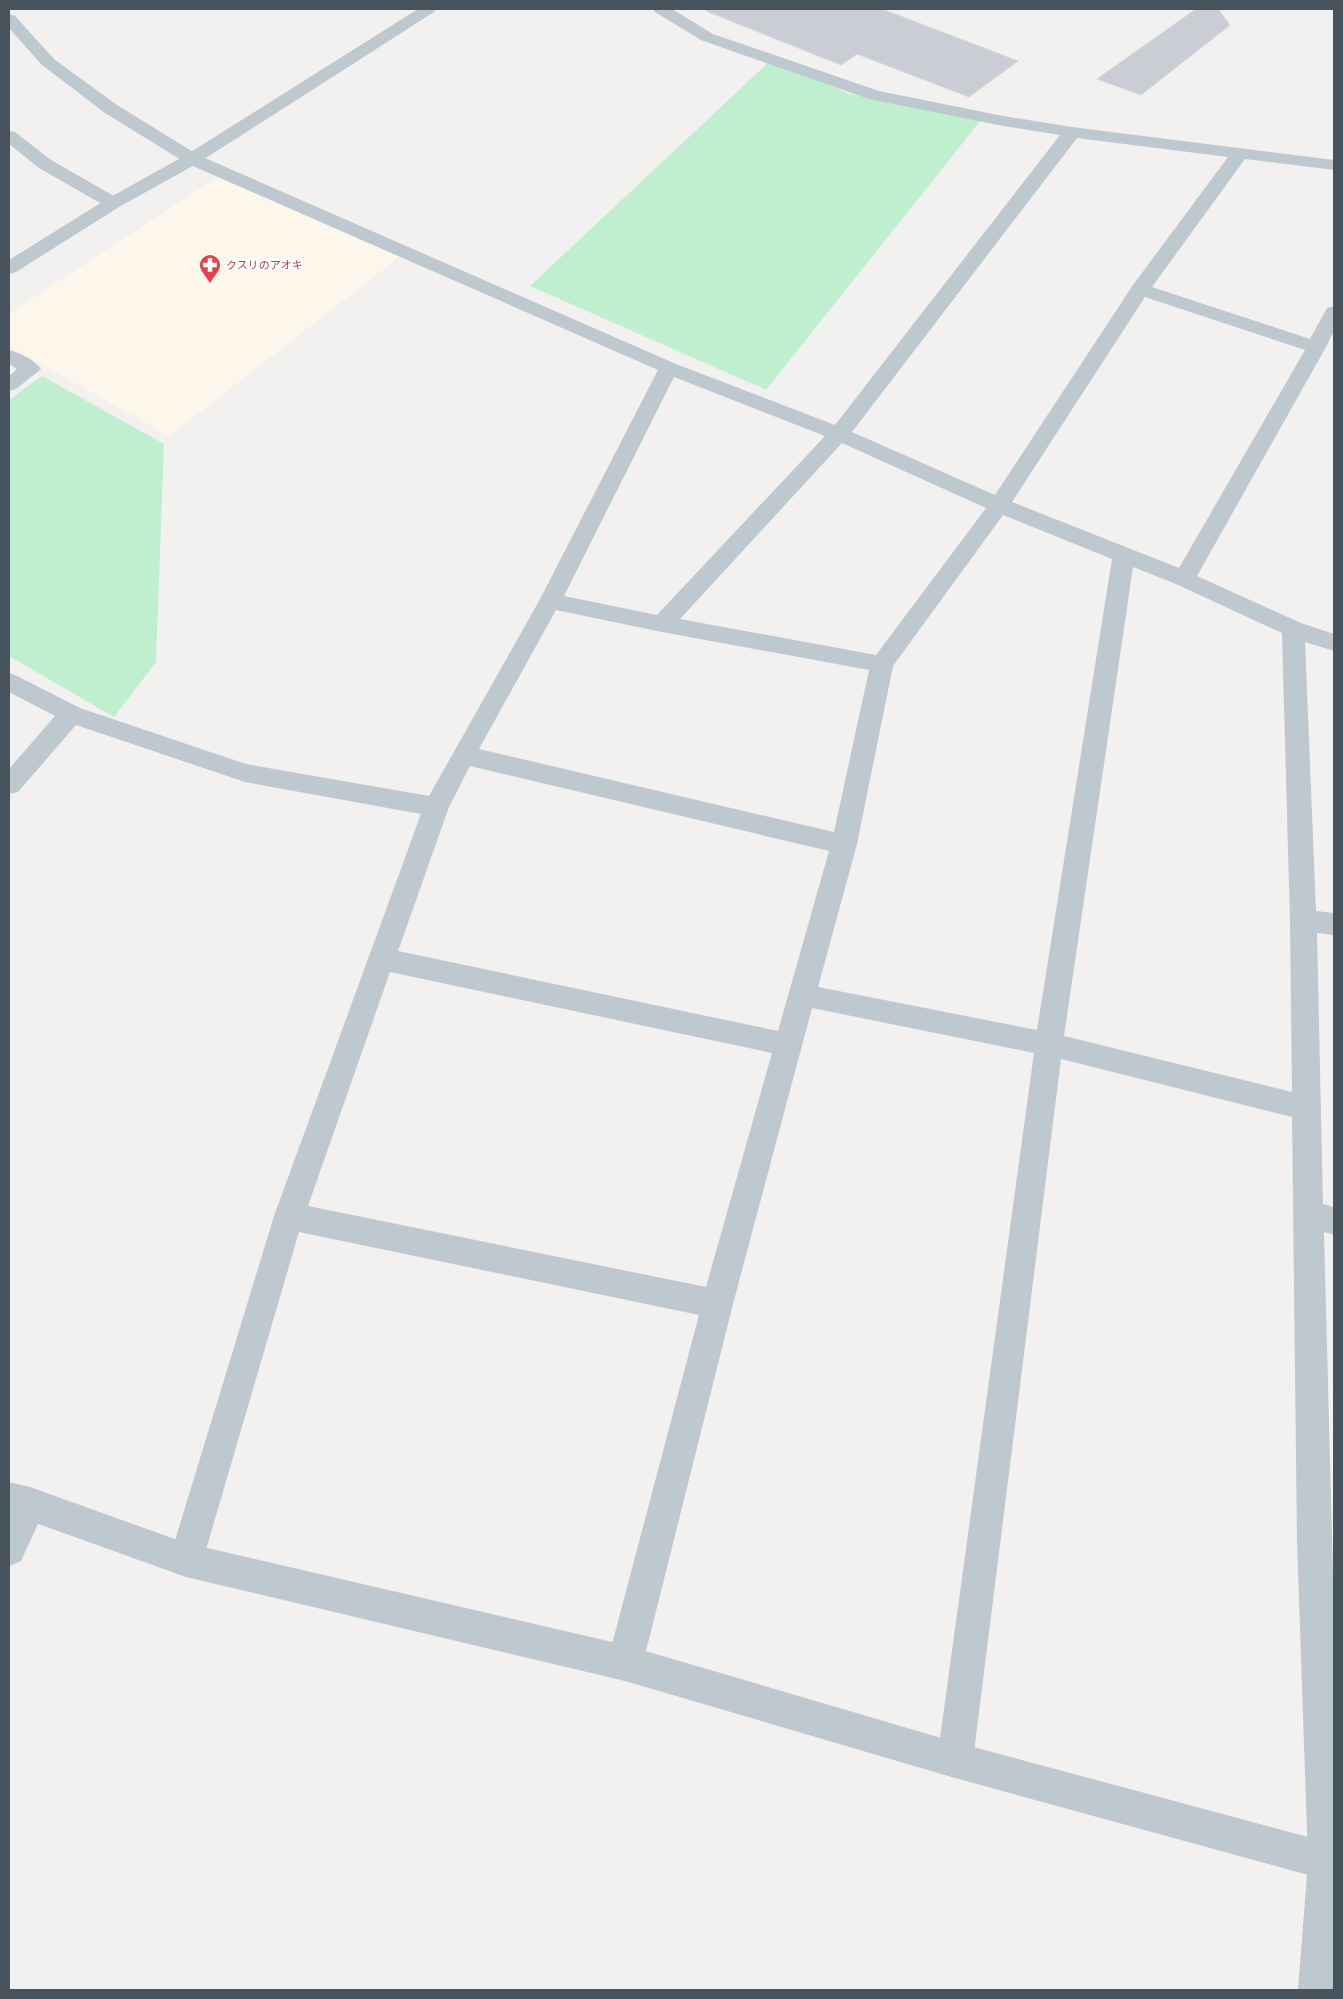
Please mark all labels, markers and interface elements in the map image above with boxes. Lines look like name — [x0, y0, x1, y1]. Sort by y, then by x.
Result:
pharmacy icon: クスリのアオキ — [198, 253, 222, 284]
place label: クスリのアオキ — [226, 259, 303, 272]

